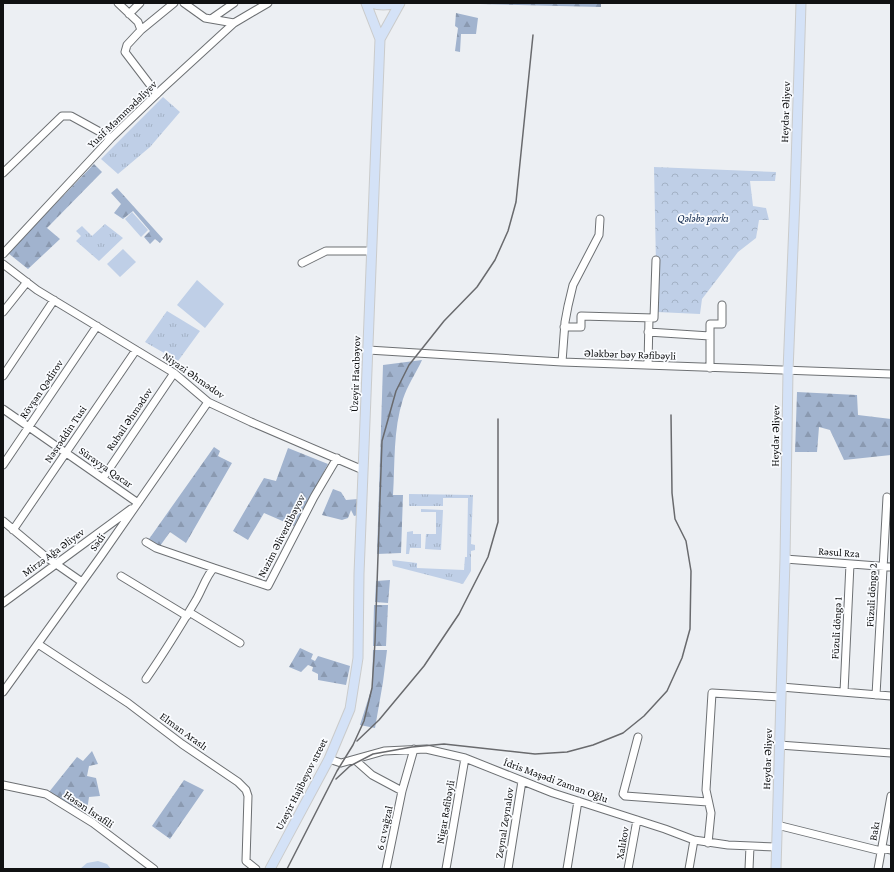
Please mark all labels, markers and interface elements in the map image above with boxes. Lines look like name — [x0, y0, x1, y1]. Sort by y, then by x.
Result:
street label: Yusif Məmmədəliyev — [85, 77, 160, 151]
street label: Heydər Əliyev — [778, 80, 793, 143]
park label: Qələbə parkı — [677, 212, 729, 225]
street label: Üzeyir Hacıbəyov — [348, 335, 363, 412]
street label: Ələkbər bəy Rəfibəyli — [584, 346, 676, 363]
street label: Niyazi Əhmədov — [160, 349, 228, 402]
street label: Rövşən Qədirov — [17, 356, 67, 421]
street label: Rubail Əhmədov — [104, 385, 155, 453]
street label: Nəsrəddin Tusi — [41, 403, 89, 465]
street label: Heydər Əliyev — [768, 404, 783, 467]
street label: Sürayya Qacar — [76, 444, 135, 491]
street label: Nazim Əliverdibəyov — [255, 492, 308, 580]
street label: Mirzə Ağa Əliyev — [20, 525, 88, 579]
street label: Sədi — [87, 531, 107, 553]
street label: Rəsul Rza — [818, 545, 860, 559]
street label: Füzuli döngə 2 — [863, 563, 880, 627]
street label: Füzuli döngə 1 — [828, 596, 845, 660]
street label: Elman Araslı — [158, 710, 210, 752]
street label: Heydər Əliyev — [760, 727, 775, 790]
street label: Uzeyir Hajibeyov street — [273, 736, 330, 832]
street label: İdris Məşədi Zaman Oğlu — [502, 755, 610, 806]
street label: Nigar Rəfibəyli — [433, 779, 458, 845]
street label: Zeynal Zeynalov — [492, 786, 517, 859]
street label: Həsən İsrafili — [62, 788, 116, 830]
street label: 6 cı vağzal — [373, 805, 396, 852]
street label: Bakı — [866, 820, 882, 842]
street label: Xalıkov — [613, 825, 631, 860]

